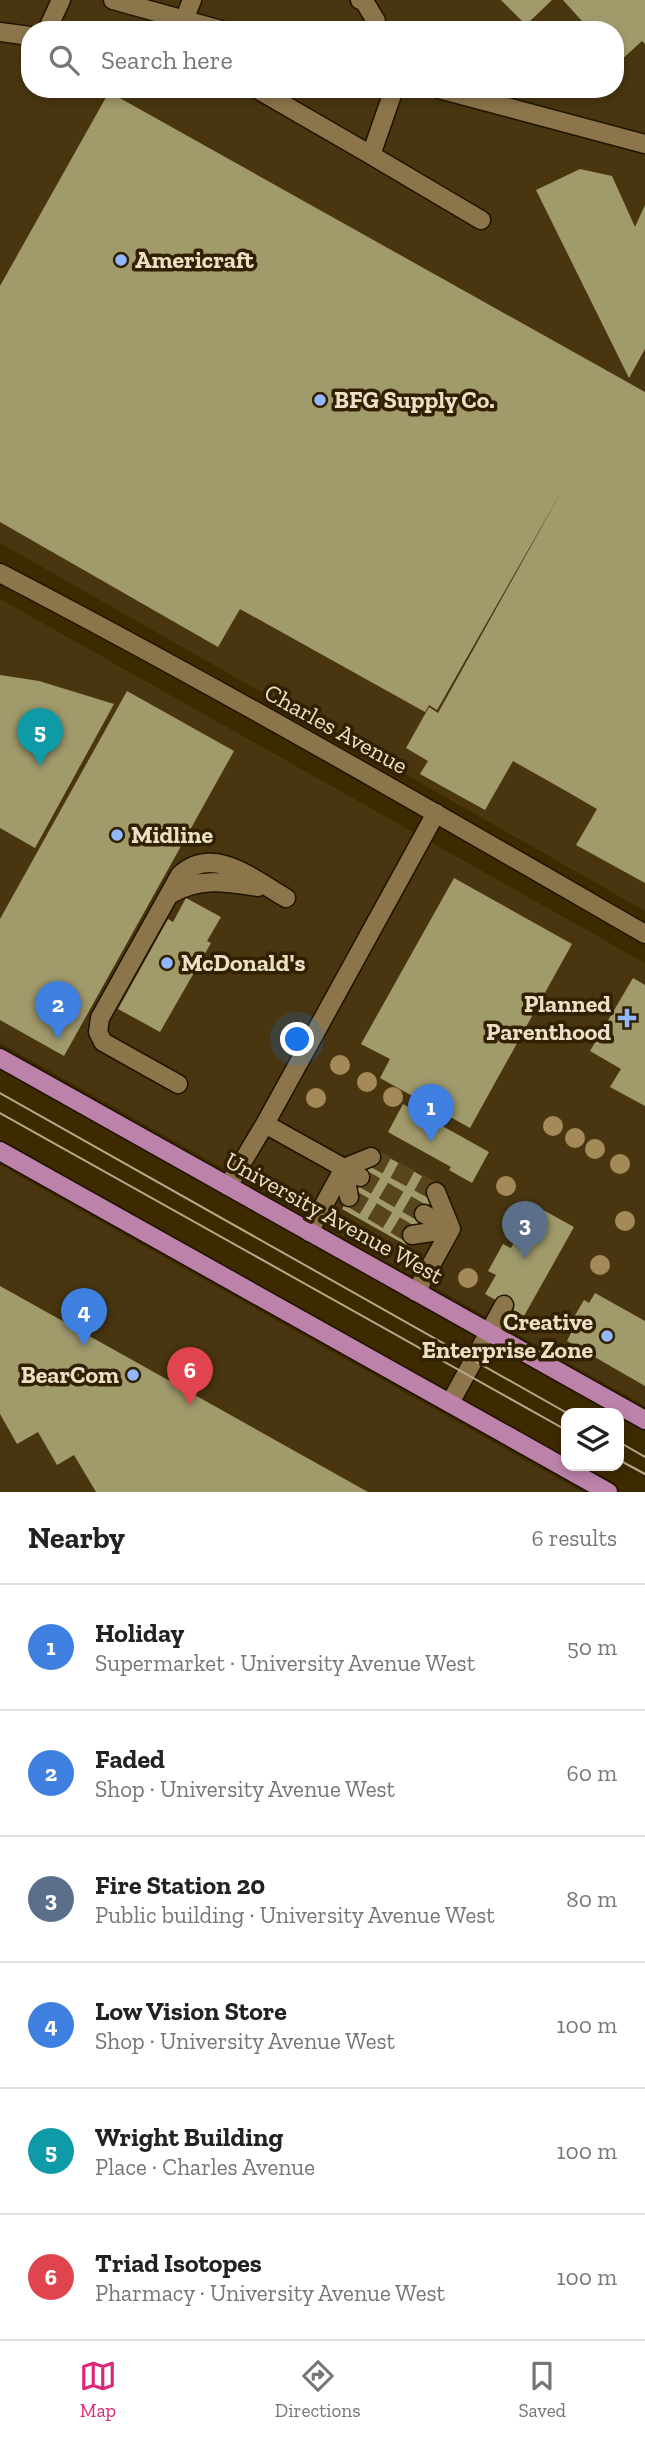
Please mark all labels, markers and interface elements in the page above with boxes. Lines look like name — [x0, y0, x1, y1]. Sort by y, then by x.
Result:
search box — [21, 21, 624, 98]
icon: search — [45, 41, 83, 79]
text: Search here — [101, 44, 233, 76]
place label: Americraft — [135, 245, 254, 274]
marker: Americraft — [113, 252, 129, 268]
place label: BFG Supply Co. — [334, 385, 495, 414]
marker: BFG Supply Co. — [312, 392, 328, 408]
street label: Charles Avenue — [260, 677, 413, 780]
pin: 5 — [17, 708, 63, 766]
place label: Midline — [131, 820, 214, 849]
marker: Midline — [109, 827, 125, 843]
place label: McDonald's — [181, 948, 305, 977]
marker: McDonald's — [159, 955, 175, 971]
pin: 2 — [35, 981, 81, 1039]
place label: Planned Parenthood — [486, 989, 611, 1046]
marker: Planned Parenthood — [617, 1008, 637, 1028]
your location — [280, 1022, 314, 1056]
pin: 1 — [408, 1084, 454, 1142]
street label: University Avenue West — [220, 1145, 449, 1290]
pin: 3 — [502, 1201, 548, 1259]
pin: 4 — [61, 1288, 107, 1346]
place label: Creative Enterprise Zone — [422, 1307, 593, 1364]
marker: Creative Enterprise Zone — [599, 1328, 615, 1344]
pin: 6 — [167, 1347, 213, 1405]
place label: BearCom — [21, 1360, 119, 1389]
marker: BearCom — [125, 1367, 141, 1383]
map controls — [561, 1408, 624, 1471]
button: layers — [561, 1408, 624, 1471]
text: Nearby — [28, 1520, 125, 1556]
text: 6 results — [531, 1524, 617, 1552]
text: Holiday — [95, 1617, 184, 1649]
text: 1 — [46, 1633, 56, 1661]
text: 50 m — [567, 1633, 617, 1661]
text: Supermarket · University Avenue West — [95, 1649, 475, 1677]
text: Faded — [95, 1743, 165, 1775]
text: 2 — [45, 1759, 57, 1787]
text: 60 m — [566, 1759, 617, 1787]
text: Shop · University Avenue West — [95, 1775, 395, 1803]
text: Fire Station 20 — [95, 1869, 265, 1901]
text: 3 — [45, 1885, 57, 1913]
text: 80 m — [566, 1885, 617, 1913]
text: Public building · University Avenue West — [95, 1901, 495, 1929]
text: Low Vision Store — [95, 1995, 287, 2027]
text: 4 — [44, 2011, 58, 2039]
text: 100 m — [557, 2011, 617, 2039]
text: Shop · University Avenue West — [95, 2027, 395, 2055]
text: Wright Building — [95, 2121, 283, 2153]
text: 5 — [45, 2137, 57, 2165]
text: 100 m — [557, 2137, 617, 2165]
text: Place · Charles Avenue — [95, 2153, 315, 2181]
text: Triad Isotopes — [95, 2247, 262, 2279]
text: 6 — [45, 2263, 57, 2291]
text: 100 m — [557, 2263, 617, 2291]
text: Pharmacy · University Avenue West — [95, 2279, 445, 2307]
tab: Map — [79, 2357, 117, 2422]
tab: Directions — [275, 2357, 361, 2422]
tab: Saved — [518, 2357, 566, 2422]

